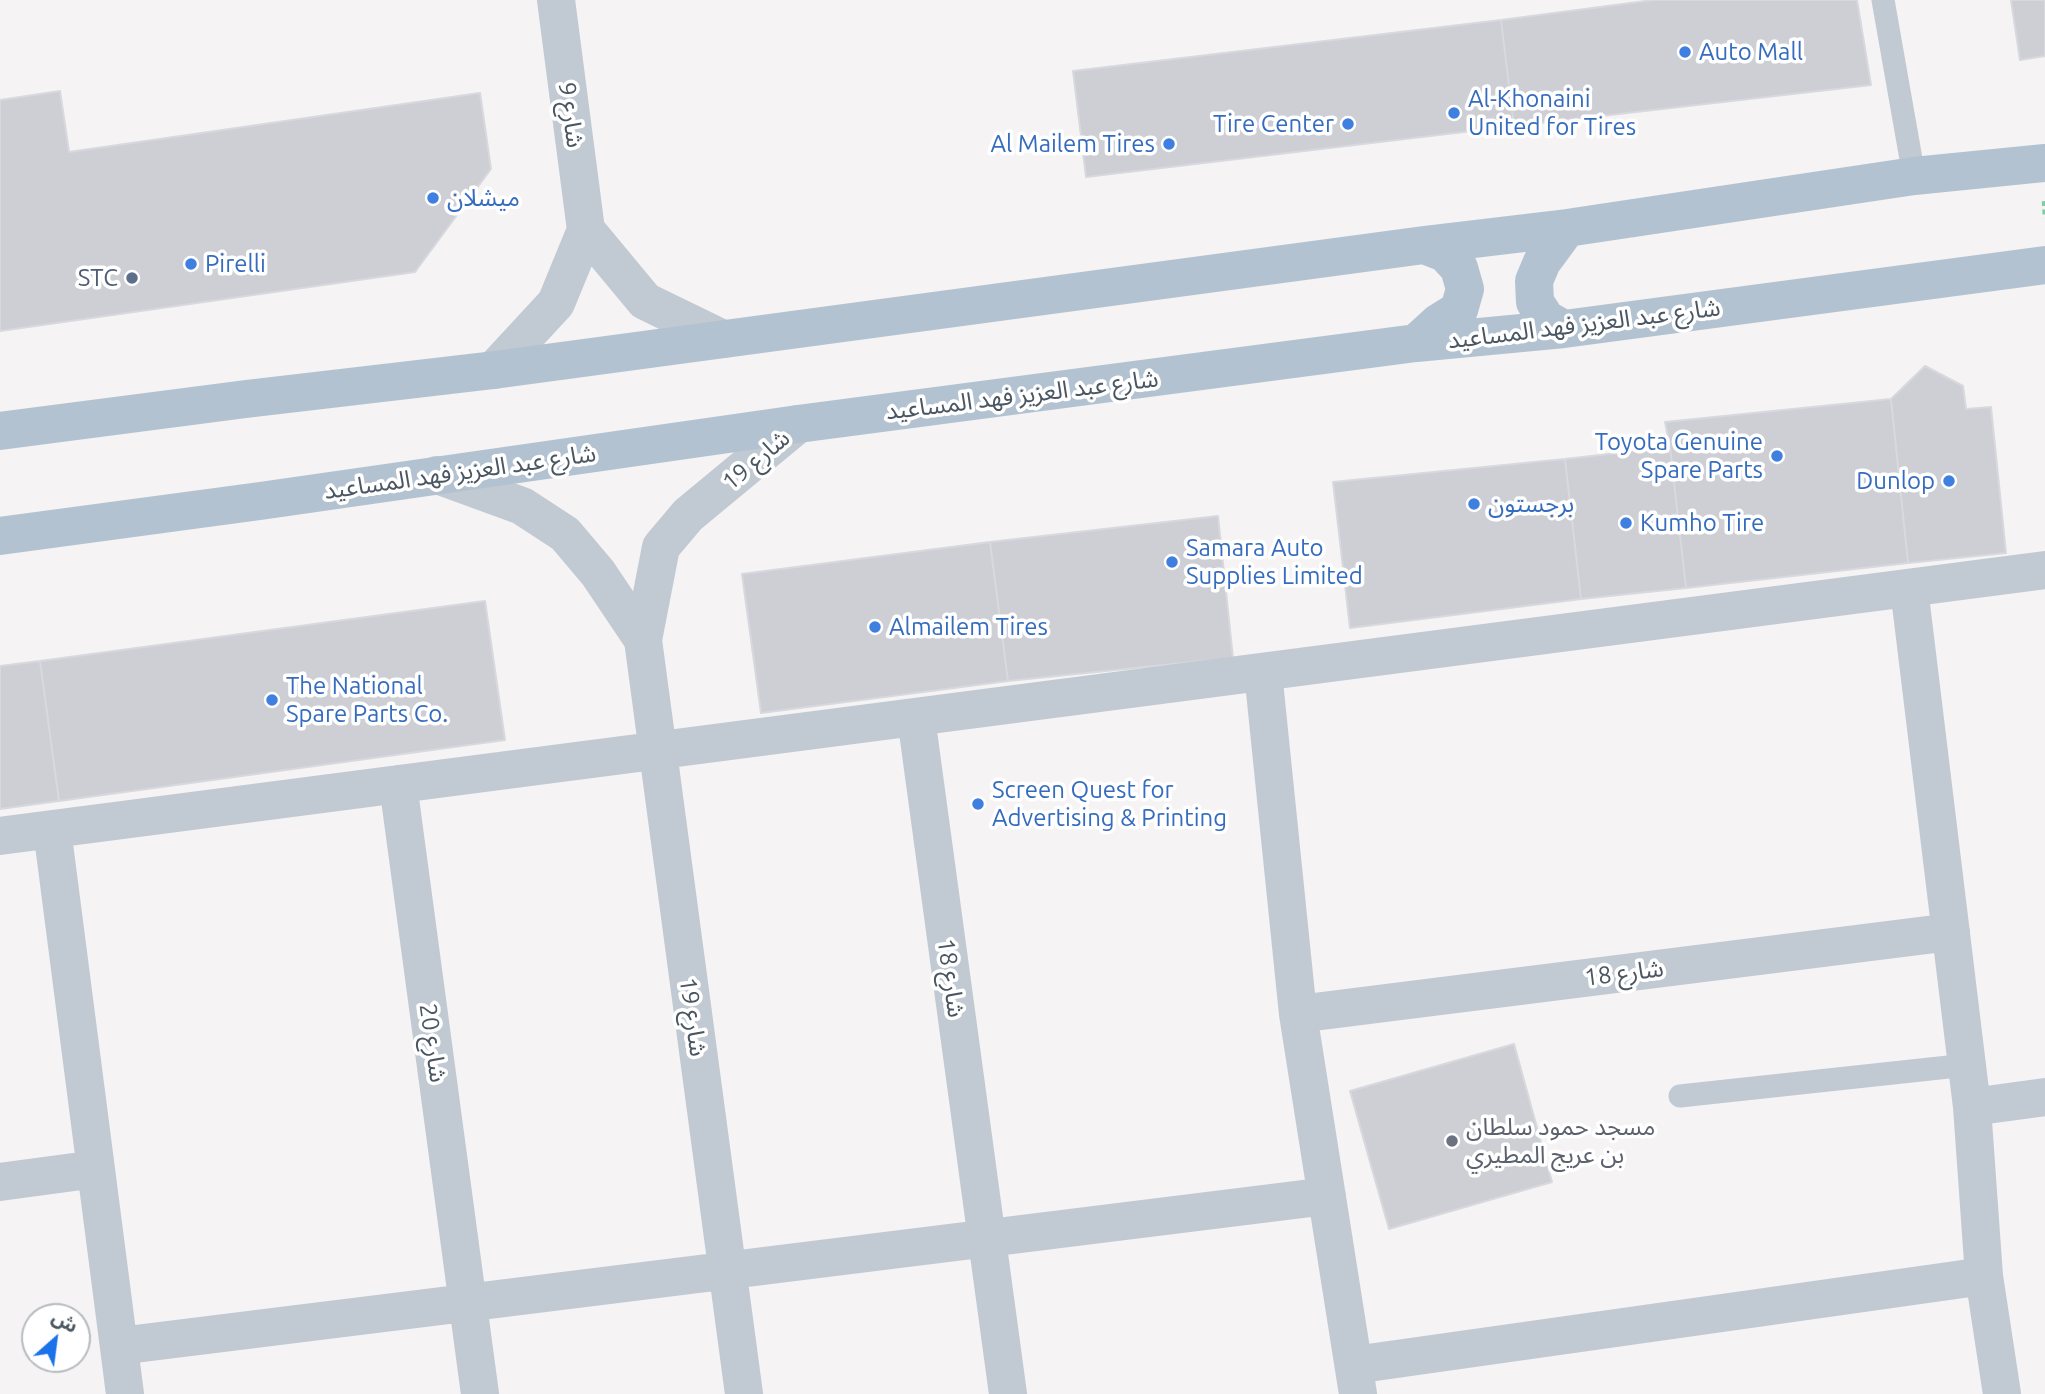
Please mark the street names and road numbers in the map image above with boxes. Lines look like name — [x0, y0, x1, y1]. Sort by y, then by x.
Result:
street label: شارع 9 — [552, 80, 590, 150]
street label: شارع عبد العزيز فهد المساعيد — [1446, 293, 1722, 355]
street label: شارع عبد العزيز فهد المساعيد — [884, 364, 1160, 426]
street label: شارع 19 — [716, 423, 796, 497]
street label: شارع عبد العزيز فهد المساعيد — [322, 439, 598, 505]
street label: شارع 18 — [931, 937, 971, 1019]
street label: شارع 18 — [1583, 954, 1665, 992]
street label: شارع 19 — [673, 976, 713, 1058]
street label: شارع 20 — [413, 1002, 453, 1084]

